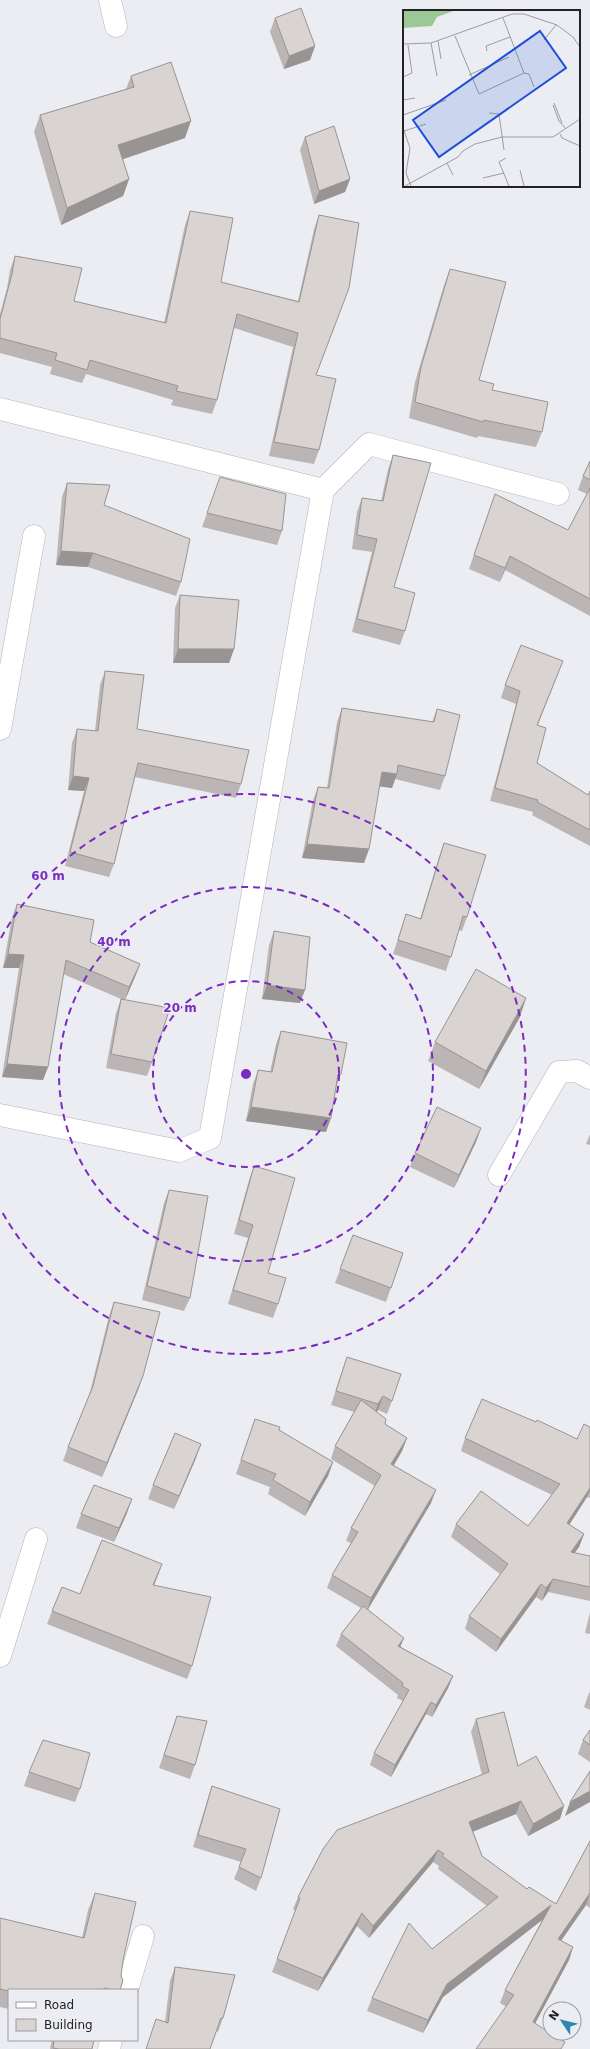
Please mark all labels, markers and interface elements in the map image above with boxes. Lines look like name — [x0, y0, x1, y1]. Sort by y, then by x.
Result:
inset map — [403, 10, 580, 187]
text: 60 m — [31, 869, 65, 883]
text: 40 m — [97, 935, 131, 949]
text: 20 m — [163, 1001, 197, 1015]
centre of rings — [239, 1067, 253, 1081]
legend — [8, 1989, 138, 2041]
text: Road — [44, 1998, 74, 2012]
north arrow — [542, 2001, 582, 2041]
text: N — [546, 2008, 562, 2023]
text: Building — [44, 2018, 93, 2032]

